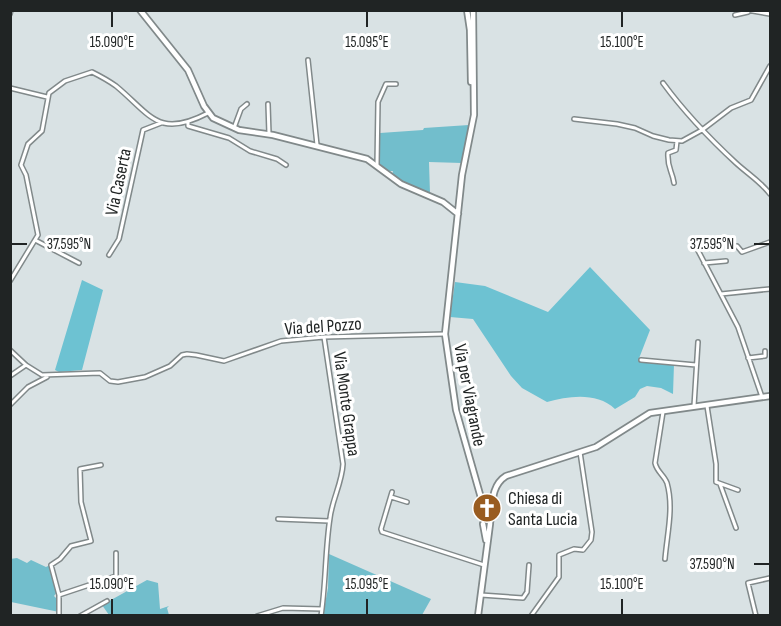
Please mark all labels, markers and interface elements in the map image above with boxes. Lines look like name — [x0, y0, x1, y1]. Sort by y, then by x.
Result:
text: 15.090°E — [90, 33, 134, 52]
text: 15.095°E — [345, 33, 389, 52]
text: 15.100°E — [600, 33, 644, 52]
street label: Via Caserta — [101, 147, 136, 218]
text: 37.595°N — [47, 235, 91, 254]
text: 37.595°N — [690, 235, 734, 254]
street label: Via del Pozzo — [284, 313, 362, 340]
street label: Via per Viagrande — [449, 342, 490, 448]
street label: Via Monte Grappa — [329, 350, 364, 458]
place label: Chiesa di Santa Lucia — [508, 488, 577, 530]
church icon: Chiesa di Santa Lucia — [471, 492, 503, 524]
text: 37.590°N — [689, 555, 735, 574]
text: 15.090°E — [90, 575, 134, 594]
text: 15.095°E — [345, 575, 389, 594]
text: 15.100°E — [600, 575, 644, 594]

